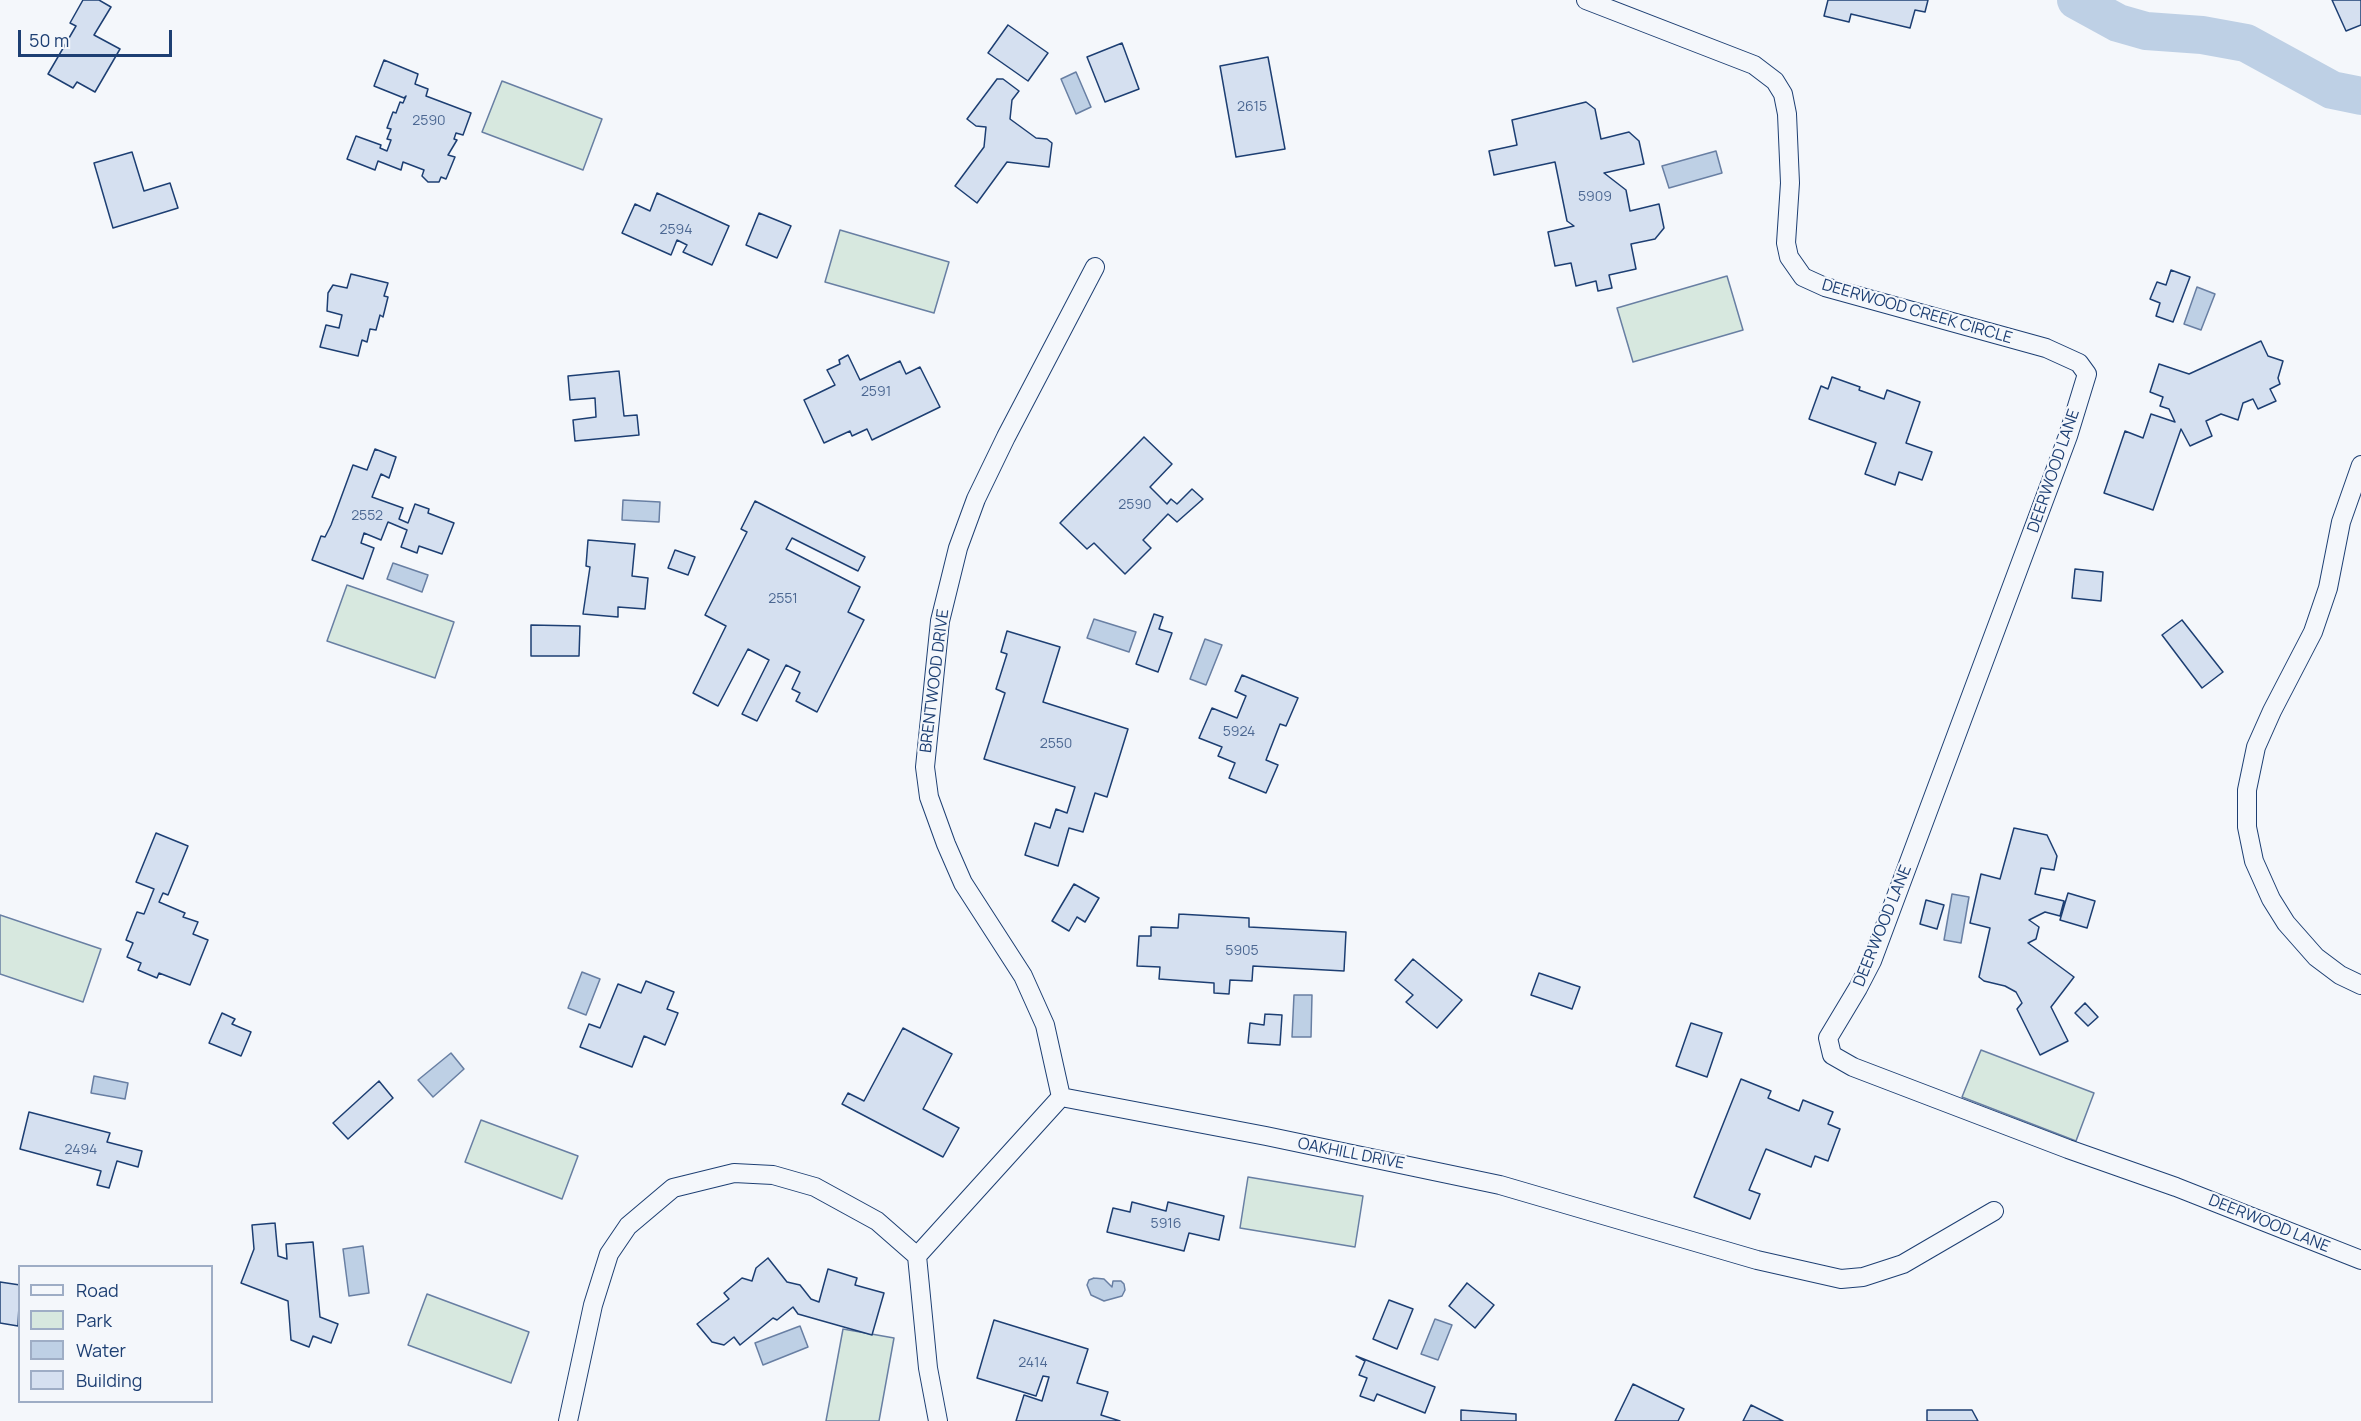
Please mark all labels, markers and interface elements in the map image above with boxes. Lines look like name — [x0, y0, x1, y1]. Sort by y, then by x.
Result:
scale bar — [21, 18, 176, 56]
text: 50 m — [29, 28, 69, 52]
house number: 2615 — [1237, 99, 1267, 115]
house number: 2590 — [412, 113, 446, 129]
house number: 5909 — [1578, 189, 1612, 205]
house number: 2594 — [659, 222, 693, 238]
street label: DEERWOOD CREEK CIRCLE — [1820, 276, 2014, 348]
house number: 2591 — [861, 384, 891, 400]
street label: DEERWOOD LANE — [2024, 407, 2084, 535]
house number: 2590 — [1118, 497, 1152, 513]
house number: 2552 — [351, 508, 383, 524]
house number: 2551 — [768, 591, 798, 607]
street label: BRENTWOOD DRIVE — [917, 608, 953, 754]
house number: 5924 — [1223, 724, 1255, 740]
house number: 2550 — [1040, 736, 1072, 752]
street label: DEERWOOD LANE — [1850, 863, 1916, 989]
house number: 5905 — [1225, 943, 1259, 959]
street label: OAKHILL DRIVE — [1296, 1134, 1406, 1174]
house number: 2494 — [65, 1142, 97, 1158]
street label: DEERWOOD LANE — [2206, 1191, 2332, 1257]
house number: 5916 — [1151, 1216, 1181, 1232]
legend — [18, 1265, 213, 1403]
text: Road — [76, 1278, 119, 1302]
text: Park — [76, 1308, 112, 1332]
text: Water — [76, 1338, 126, 1362]
house number: 2414 — [1018, 1355, 1048, 1371]
text: Building — [76, 1368, 142, 1392]

